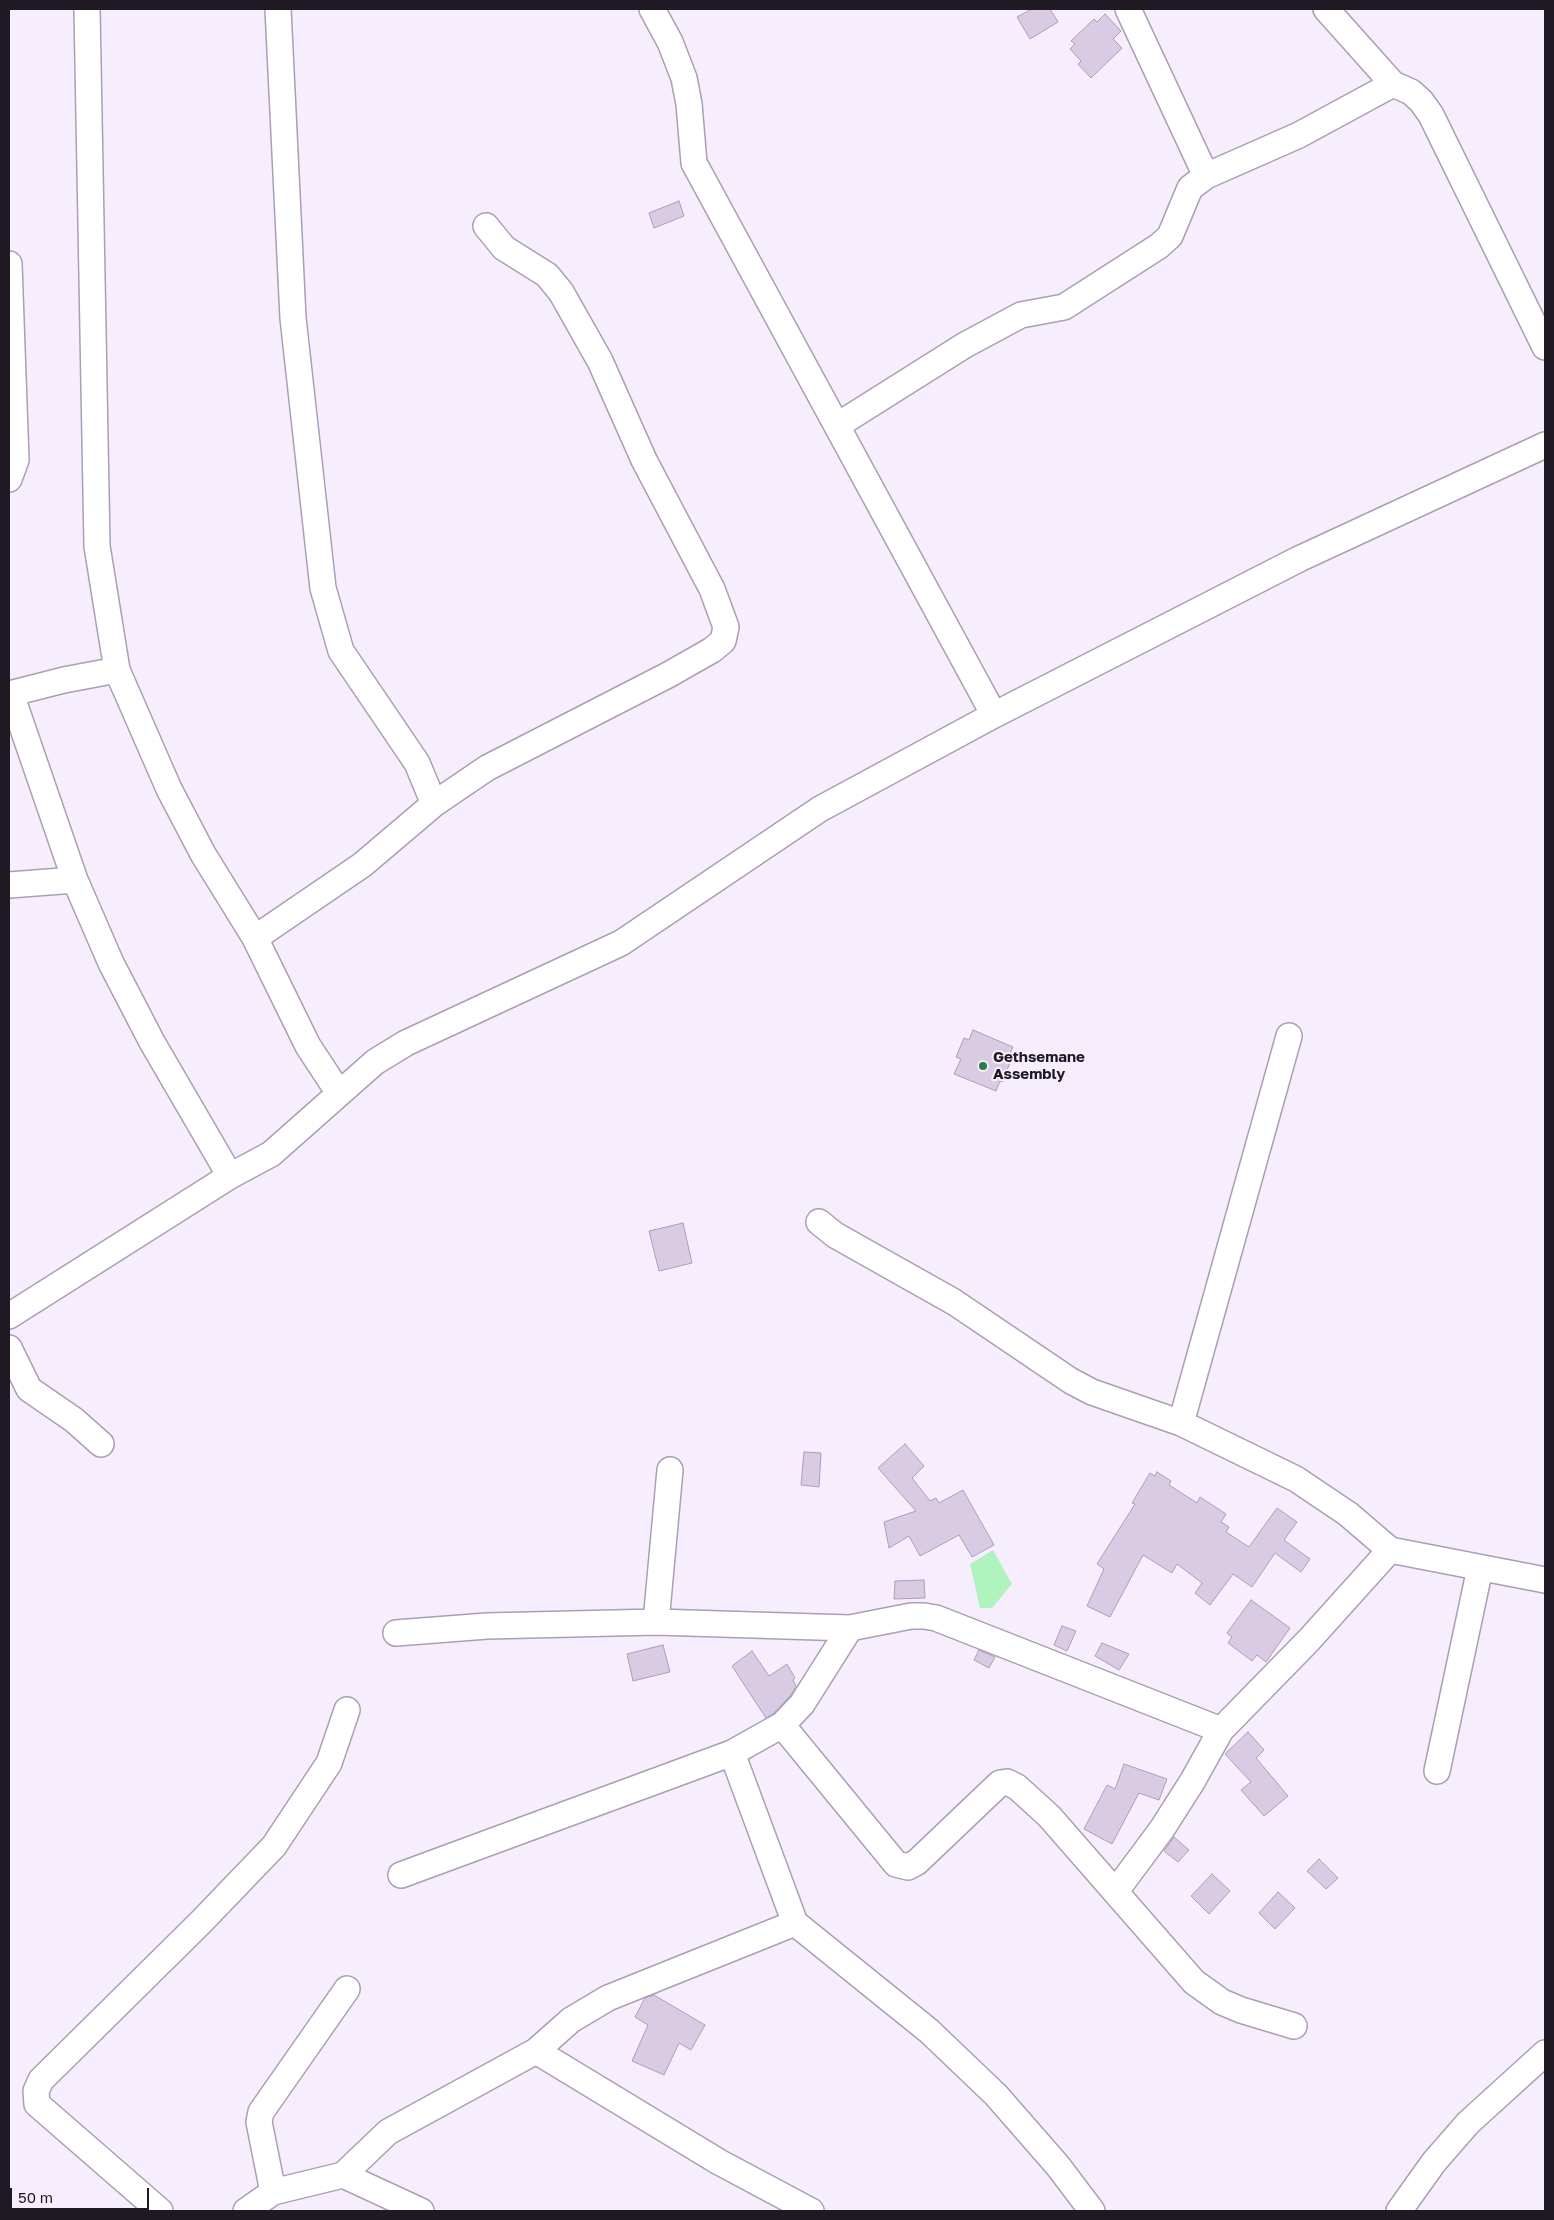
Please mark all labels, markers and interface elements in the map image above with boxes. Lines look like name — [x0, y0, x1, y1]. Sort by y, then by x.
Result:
place label: Gethsemane Assembly — [993, 1048, 1085, 1083]
marker: Gethsemane Assembly — [977, 1060, 989, 1072]
scale bar — [12, 2178, 151, 2210]
text: 50 m — [18, 2188, 53, 2206]

